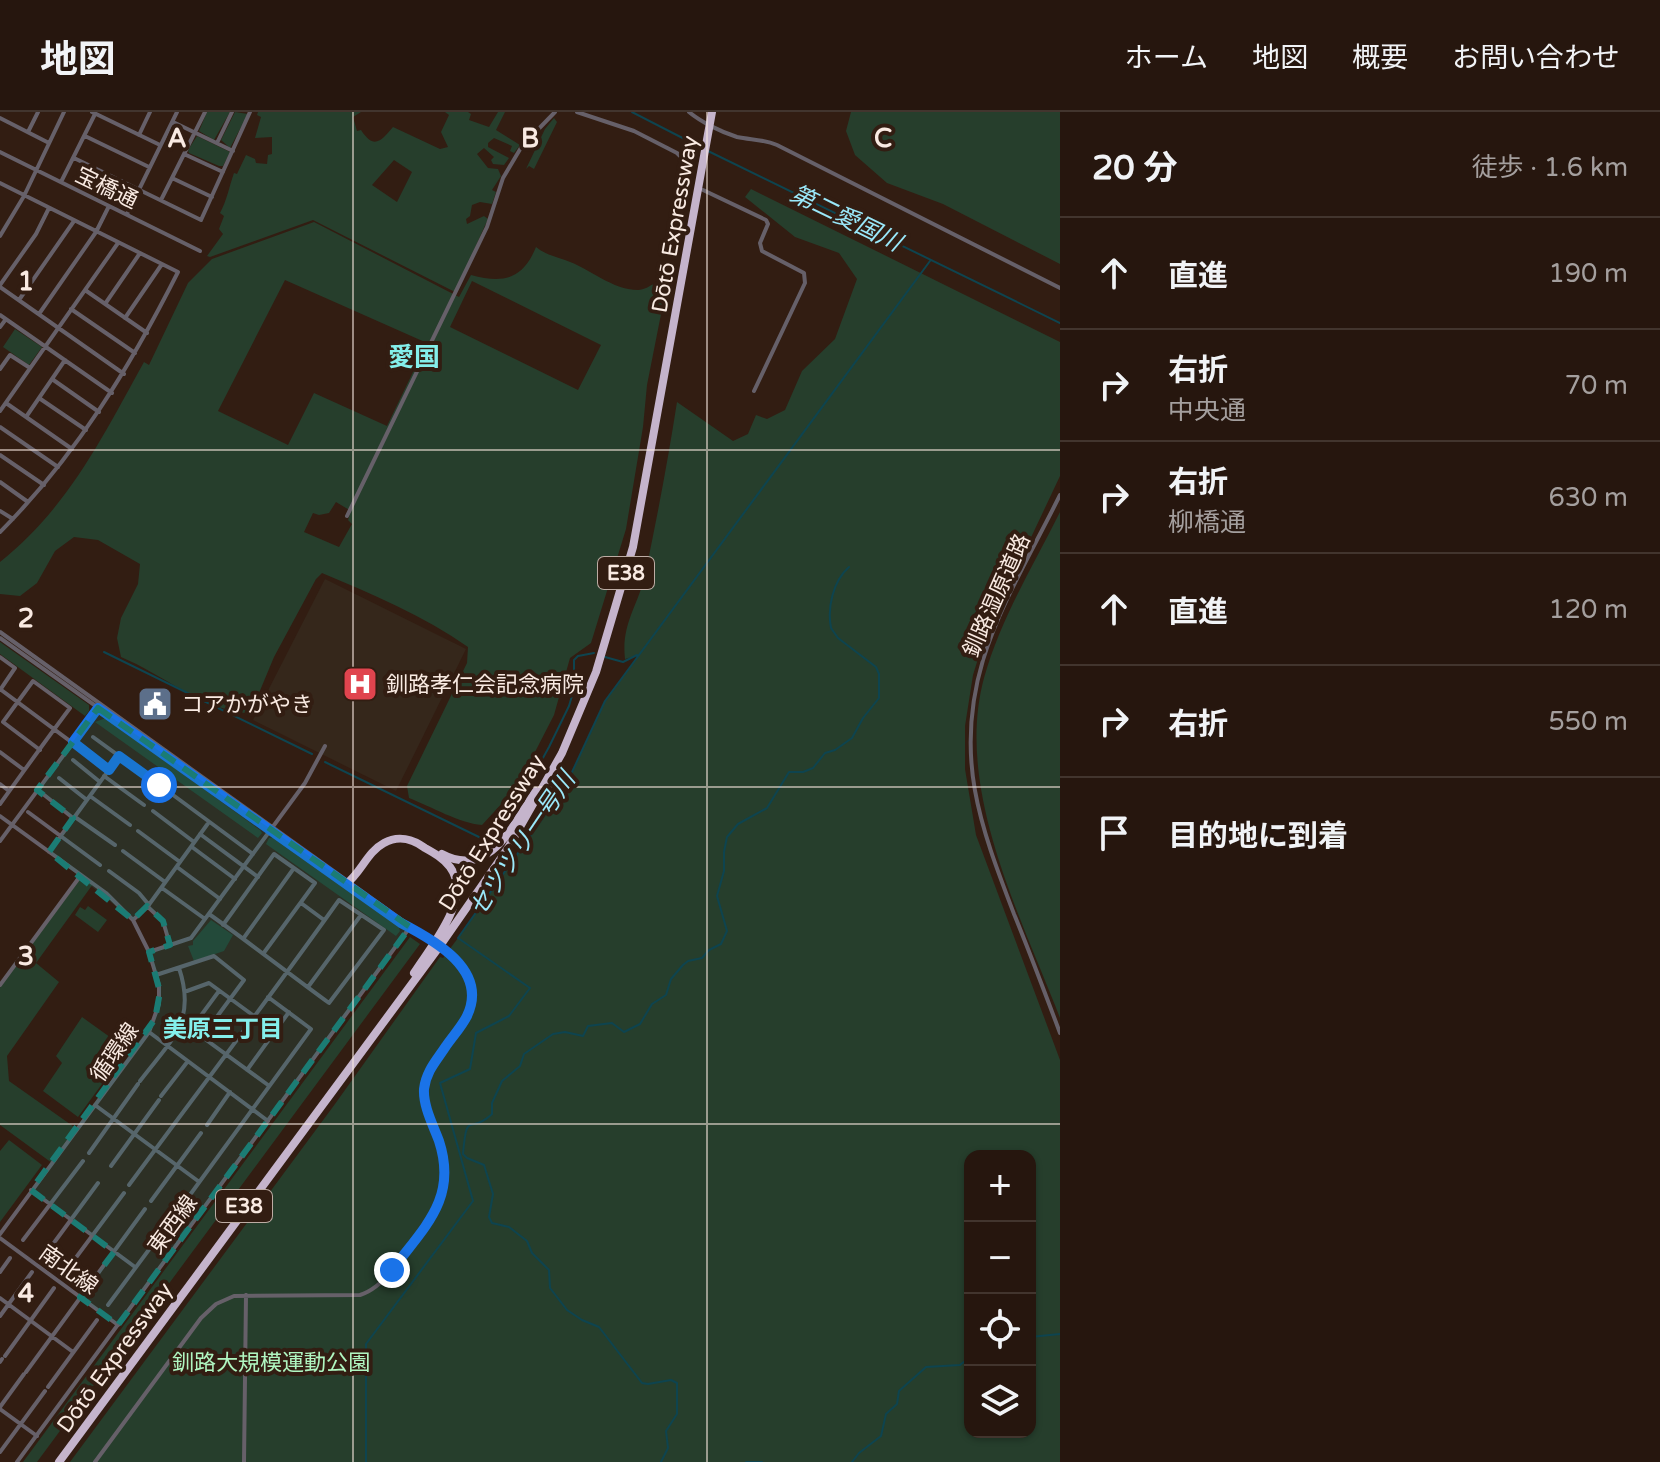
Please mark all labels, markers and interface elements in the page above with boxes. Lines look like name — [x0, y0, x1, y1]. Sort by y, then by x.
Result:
text: 地図 — [40, 37, 116, 83]
text: ホーム — [1125, 41, 1208, 75]
text: 地図 — [1252, 41, 1308, 75]
text: 概要 — [1352, 41, 1408, 75]
text: お問い合わせ — [1452, 41, 1620, 75]
text: A — [167, 123, 187, 154]
text: B — [521, 123, 539, 154]
text: C — [874, 123, 892, 154]
street label: Dōtō Expressway — [647, 133, 703, 315]
text: 20 分 — [1092, 148, 1178, 189]
text: 徒歩 · 1.6 km — [1472, 152, 1628, 183]
street label: 宝橋通 — [71, 162, 142, 214]
water label: 第二愛国川 — [785, 179, 909, 259]
icon: ahead — [1092, 251, 1136, 295]
text: 直進 — [1168, 258, 1228, 295]
text: 190 m — [1548, 258, 1628, 289]
text: 1 — [18, 266, 34, 297]
district label: 愛国 — [388, 342, 440, 373]
text: 右折 — [1168, 352, 1228, 389]
icon: right — [1092, 363, 1136, 407]
text: 70 m — [1565, 370, 1628, 401]
text: 中央通 — [1168, 395, 1246, 426]
text: 右折 — [1168, 464, 1228, 501]
icon: right — [1092, 475, 1136, 519]
text: 630 m — [1548, 482, 1628, 513]
text: 柳橋通 — [1168, 507, 1246, 538]
street label: 釧路湿原道路 — [958, 530, 1036, 661]
road number: E38 — [598, 557, 654, 589]
icon: ahead — [1092, 587, 1136, 631]
text: 直進 — [1168, 594, 1228, 631]
text: 120 m — [1548, 594, 1628, 625]
text: 2 — [18, 603, 34, 634]
hospital icon: 釧路孝仁会記念病院 — [341, 665, 379, 703]
place label: 釧路孝仁会記念病院 — [386, 672, 584, 698]
public building icon: コアかがやき — [136, 685, 174, 723]
place label: コアかがやき — [181, 692, 313, 718]
icon: right — [1092, 699, 1136, 743]
text: 右折 — [1168, 706, 1228, 743]
text: 550 m — [1548, 706, 1628, 737]
street label: Dōtō Expressway — [433, 749, 551, 915]
water label: セツツリ一号川 — [463, 764, 583, 922]
route start — [141, 767, 177, 803]
icon: arrive — [1092, 811, 1136, 855]
text: 目的地に到着 — [1168, 818, 1348, 855]
text: 3 — [18, 941, 34, 972]
district label: 美原三丁目 — [163, 1015, 283, 1044]
street label: 循環線 — [85, 1018, 144, 1087]
map controls — [964, 1150, 1036, 1438]
button: + — [964, 1150, 1036, 1222]
street label: 東西線 — [143, 1190, 203, 1259]
road number: E38 — [216, 1190, 272, 1222]
button: − — [964, 1222, 1036, 1294]
street label: 南北線 — [34, 1240, 103, 1300]
route end — [374, 1252, 410, 1288]
street label: Dōtō Expressway — [52, 1277, 178, 1438]
text: 4 — [18, 1278, 34, 1309]
button: locate — [964, 1294, 1036, 1366]
park label: 釧路大規模運動公園 — [172, 1350, 370, 1376]
button: layers — [964, 1366, 1036, 1438]

